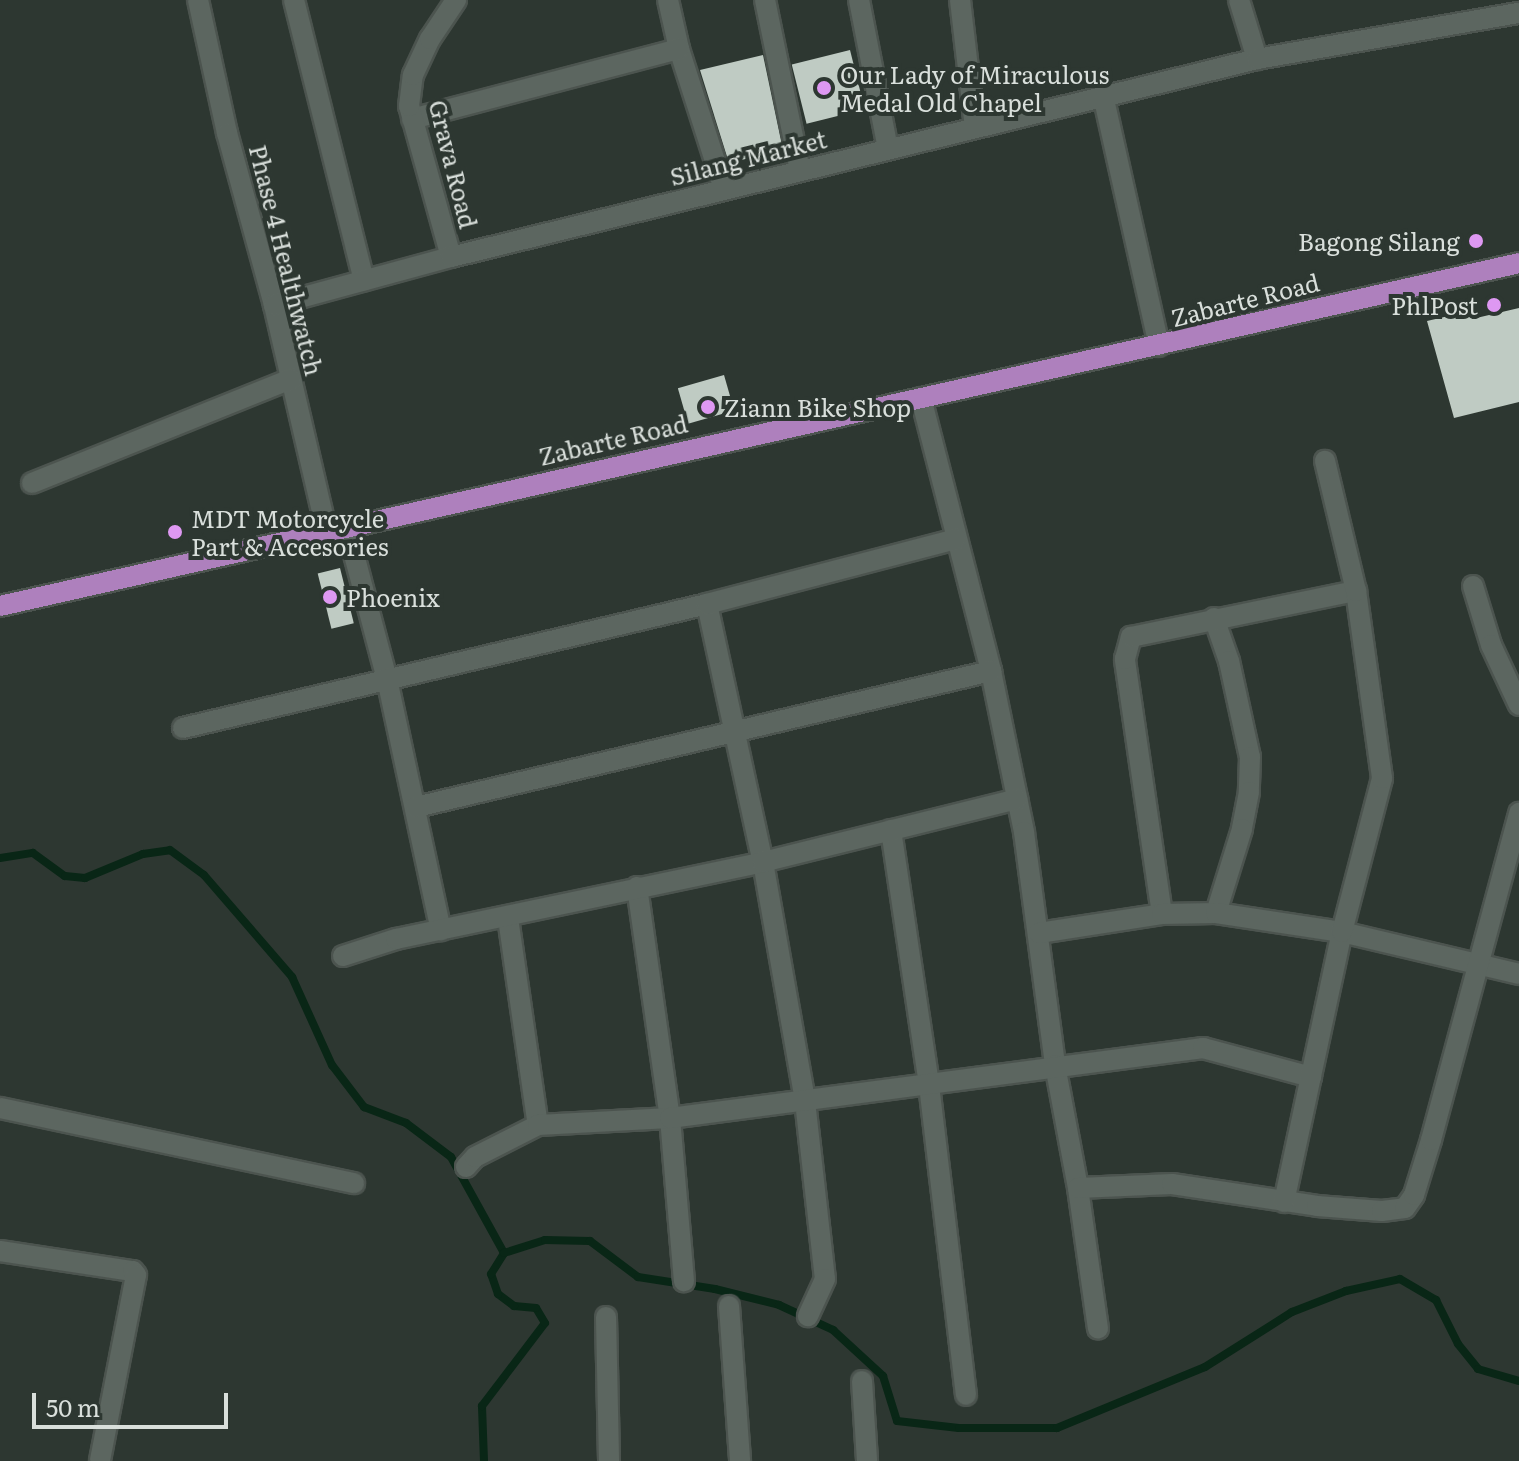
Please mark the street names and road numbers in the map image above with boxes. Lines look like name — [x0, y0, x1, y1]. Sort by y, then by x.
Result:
street label: Grava Road — [424, 97, 484, 231]
street label: Silang Market — [667, 124, 829, 190]
street label: Phase 4 Healthwatch — [244, 142, 330, 378]
street label: Zabarte Road — [1168, 267, 1322, 331]
street label: Zabarte Road — [536, 408, 690, 470]

